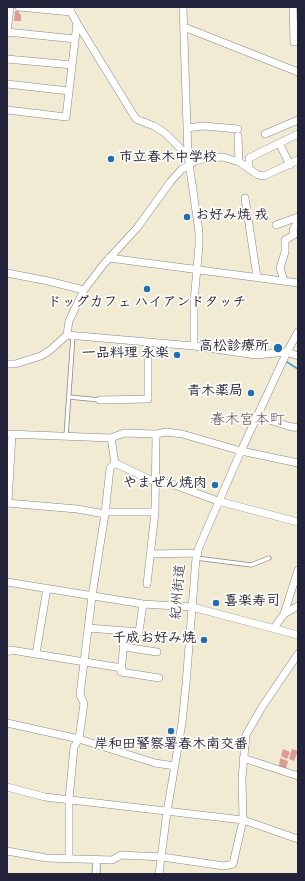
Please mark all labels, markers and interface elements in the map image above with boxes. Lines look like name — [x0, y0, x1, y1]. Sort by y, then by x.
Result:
place label: 市立春木中学校 — [119, 151, 217, 167]
marker: 市立春木中学校 — [106, 154, 116, 164]
place label: お好み焼 戎 — [195, 209, 268, 225]
marker: お好み焼 戎 — [182, 212, 192, 222]
marker: ドッグカフェ ハイアンドタッチ — [142, 284, 152, 294]
place label: ドッグカフェ ハイアンドタッチ — [47, 296, 247, 312]
place label: 高松診療所 — [199, 340, 269, 356]
marker: 高松診療所 — [272, 342, 284, 354]
place label: 一品料理 永楽 — [82, 347, 169, 363]
marker: 一品料理 永楽 — [172, 350, 182, 360]
place label: 青木薬局 — [187, 385, 243, 401]
marker: 青木薬局 — [246, 388, 256, 398]
district label: 春木宮本町 — [210, 413, 284, 431]
place label: やまぜん焼肉 — [123, 477, 207, 493]
marker: やまぜん焼肉 — [210, 480, 220, 490]
street label: 紀州街道 — [169, 563, 191, 621]
place label: 喜楽寿司 — [224, 595, 280, 611]
marker: 喜楽寿司 — [211, 598, 221, 608]
place label: 千成お好み焼 — [112, 632, 196, 648]
marker: 千成お好み焼 — [199, 635, 209, 645]
marker: 岸和田警察署春木南交番 — [166, 726, 176, 736]
place label: 岸和田警察署春木南交番 — [94, 738, 248, 754]

